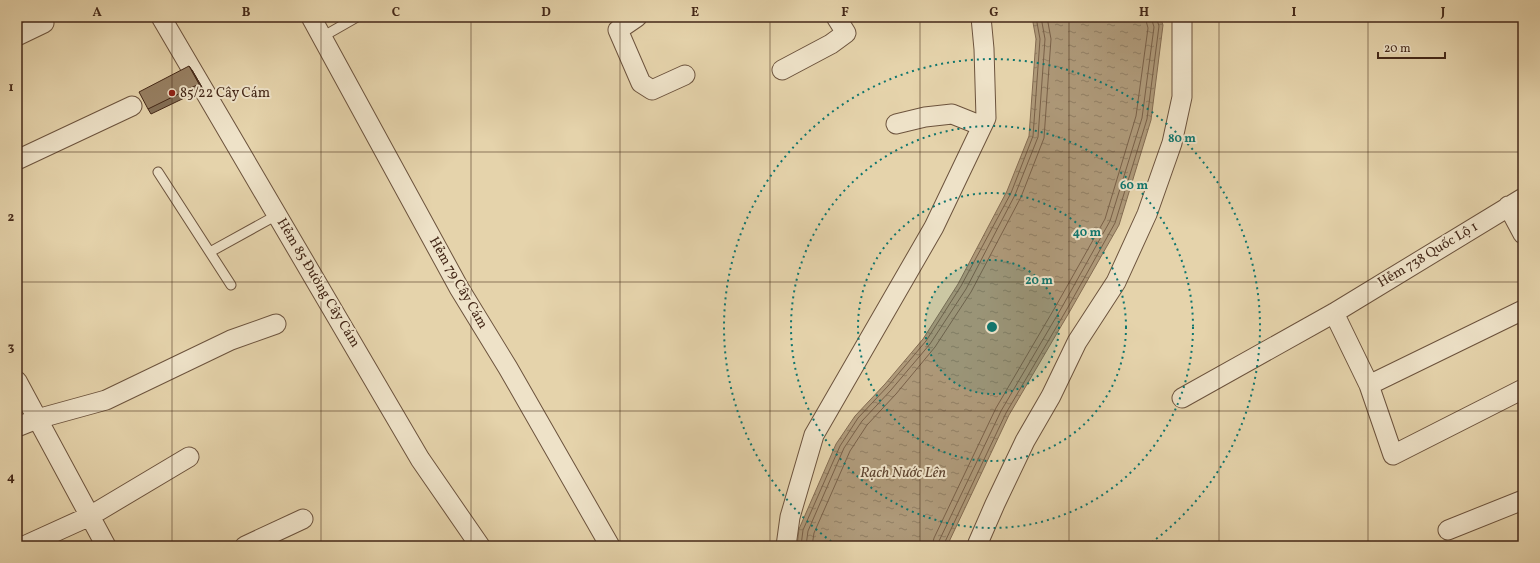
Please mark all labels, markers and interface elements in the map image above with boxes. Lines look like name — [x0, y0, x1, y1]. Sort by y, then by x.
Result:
text: A — [92, 4, 102, 22]
text: B — [242, 4, 251, 22]
text: C — [392, 4, 400, 22]
text: D — [541, 4, 551, 22]
text: E — [691, 4, 699, 22]
text: F — [841, 4, 849, 22]
text: G — [989, 4, 999, 22]
text: H — [1139, 4, 1149, 22]
text: I — [1292, 4, 1297, 22]
text: J — [1440, 4, 1446, 22]
scale bar — [1378, 34, 1445, 60]
text: 20 m — [1384, 41, 1411, 57]
text: 1 — [8, 79, 14, 97]
place label: 85/22 Cây Cám — [180, 84, 270, 103]
marker: 85/22 Cây Cám — [167, 88, 177, 98]
text: 80 m — [1168, 131, 1196, 147]
text: 60 m — [1120, 178, 1148, 194]
text: 2 — [8, 209, 15, 227]
street label: Hẻm 85 Đường Cây Cám — [272, 215, 364, 351]
street label: Hẻm 738 Quốc Lộ 1 — [1374, 217, 1482, 293]
text: 40 m — [1073, 225, 1102, 241]
street label: Hẻm 79 Cây Cám — [424, 234, 492, 332]
text: 20 m — [1025, 273, 1053, 289]
centre of rings — [985, 320, 999, 334]
text: 3 — [8, 339, 15, 357]
water label: Rạch Nước Lên — [860, 463, 946, 484]
text: 4 — [7, 469, 15, 487]

